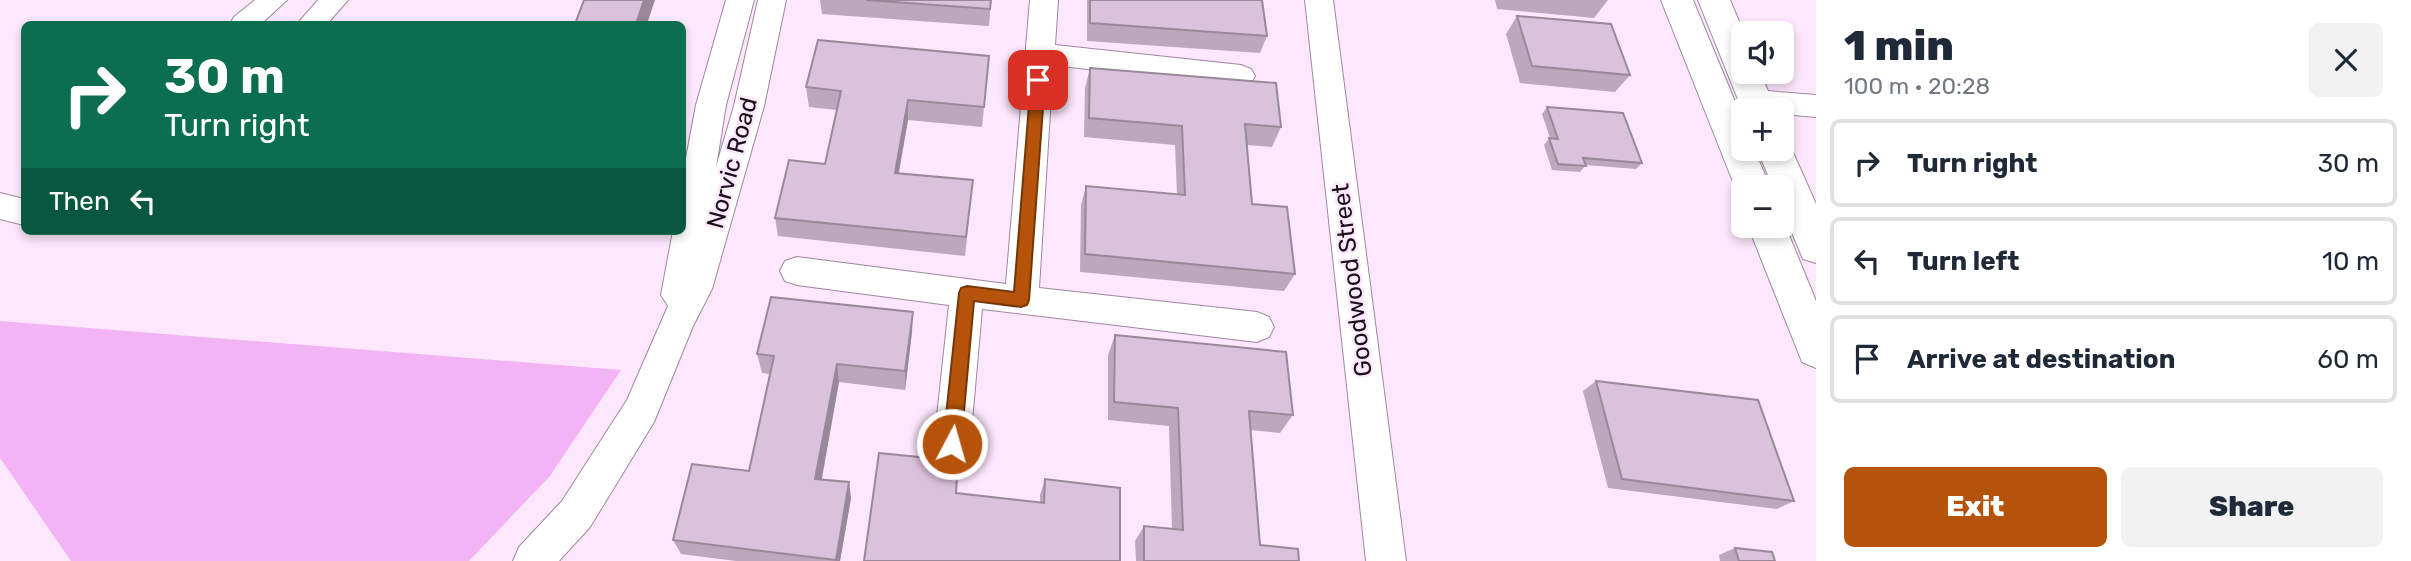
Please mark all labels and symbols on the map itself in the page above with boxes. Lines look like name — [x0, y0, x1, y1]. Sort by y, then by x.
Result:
pin — [1008, 50, 1068, 110]
street label: Norvic Road — [701, 94, 763, 232]
street label: Goodwood Street — [1326, 182, 1378, 378]
position arrow — [915, 407, 989, 481]

